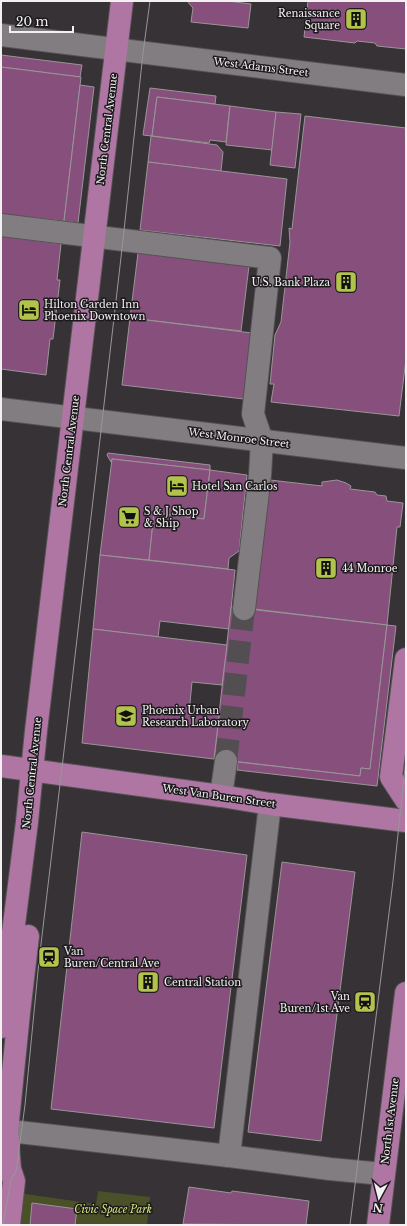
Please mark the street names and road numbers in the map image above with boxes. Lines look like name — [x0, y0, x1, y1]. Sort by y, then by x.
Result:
street label: West Adams Street — [212, 55, 309, 79]
street label: North Central Avenue — [94, 72, 120, 185]
street label: North Central Avenue — [56, 394, 82, 507]
street label: West Monroe Street — [187, 425, 291, 451]
street label: North Central Avenue — [20, 716, 44, 829]
street label: West Van Buren Street — [161, 781, 277, 810]
street label: North 1st Avenue — [378, 1077, 402, 1165]

